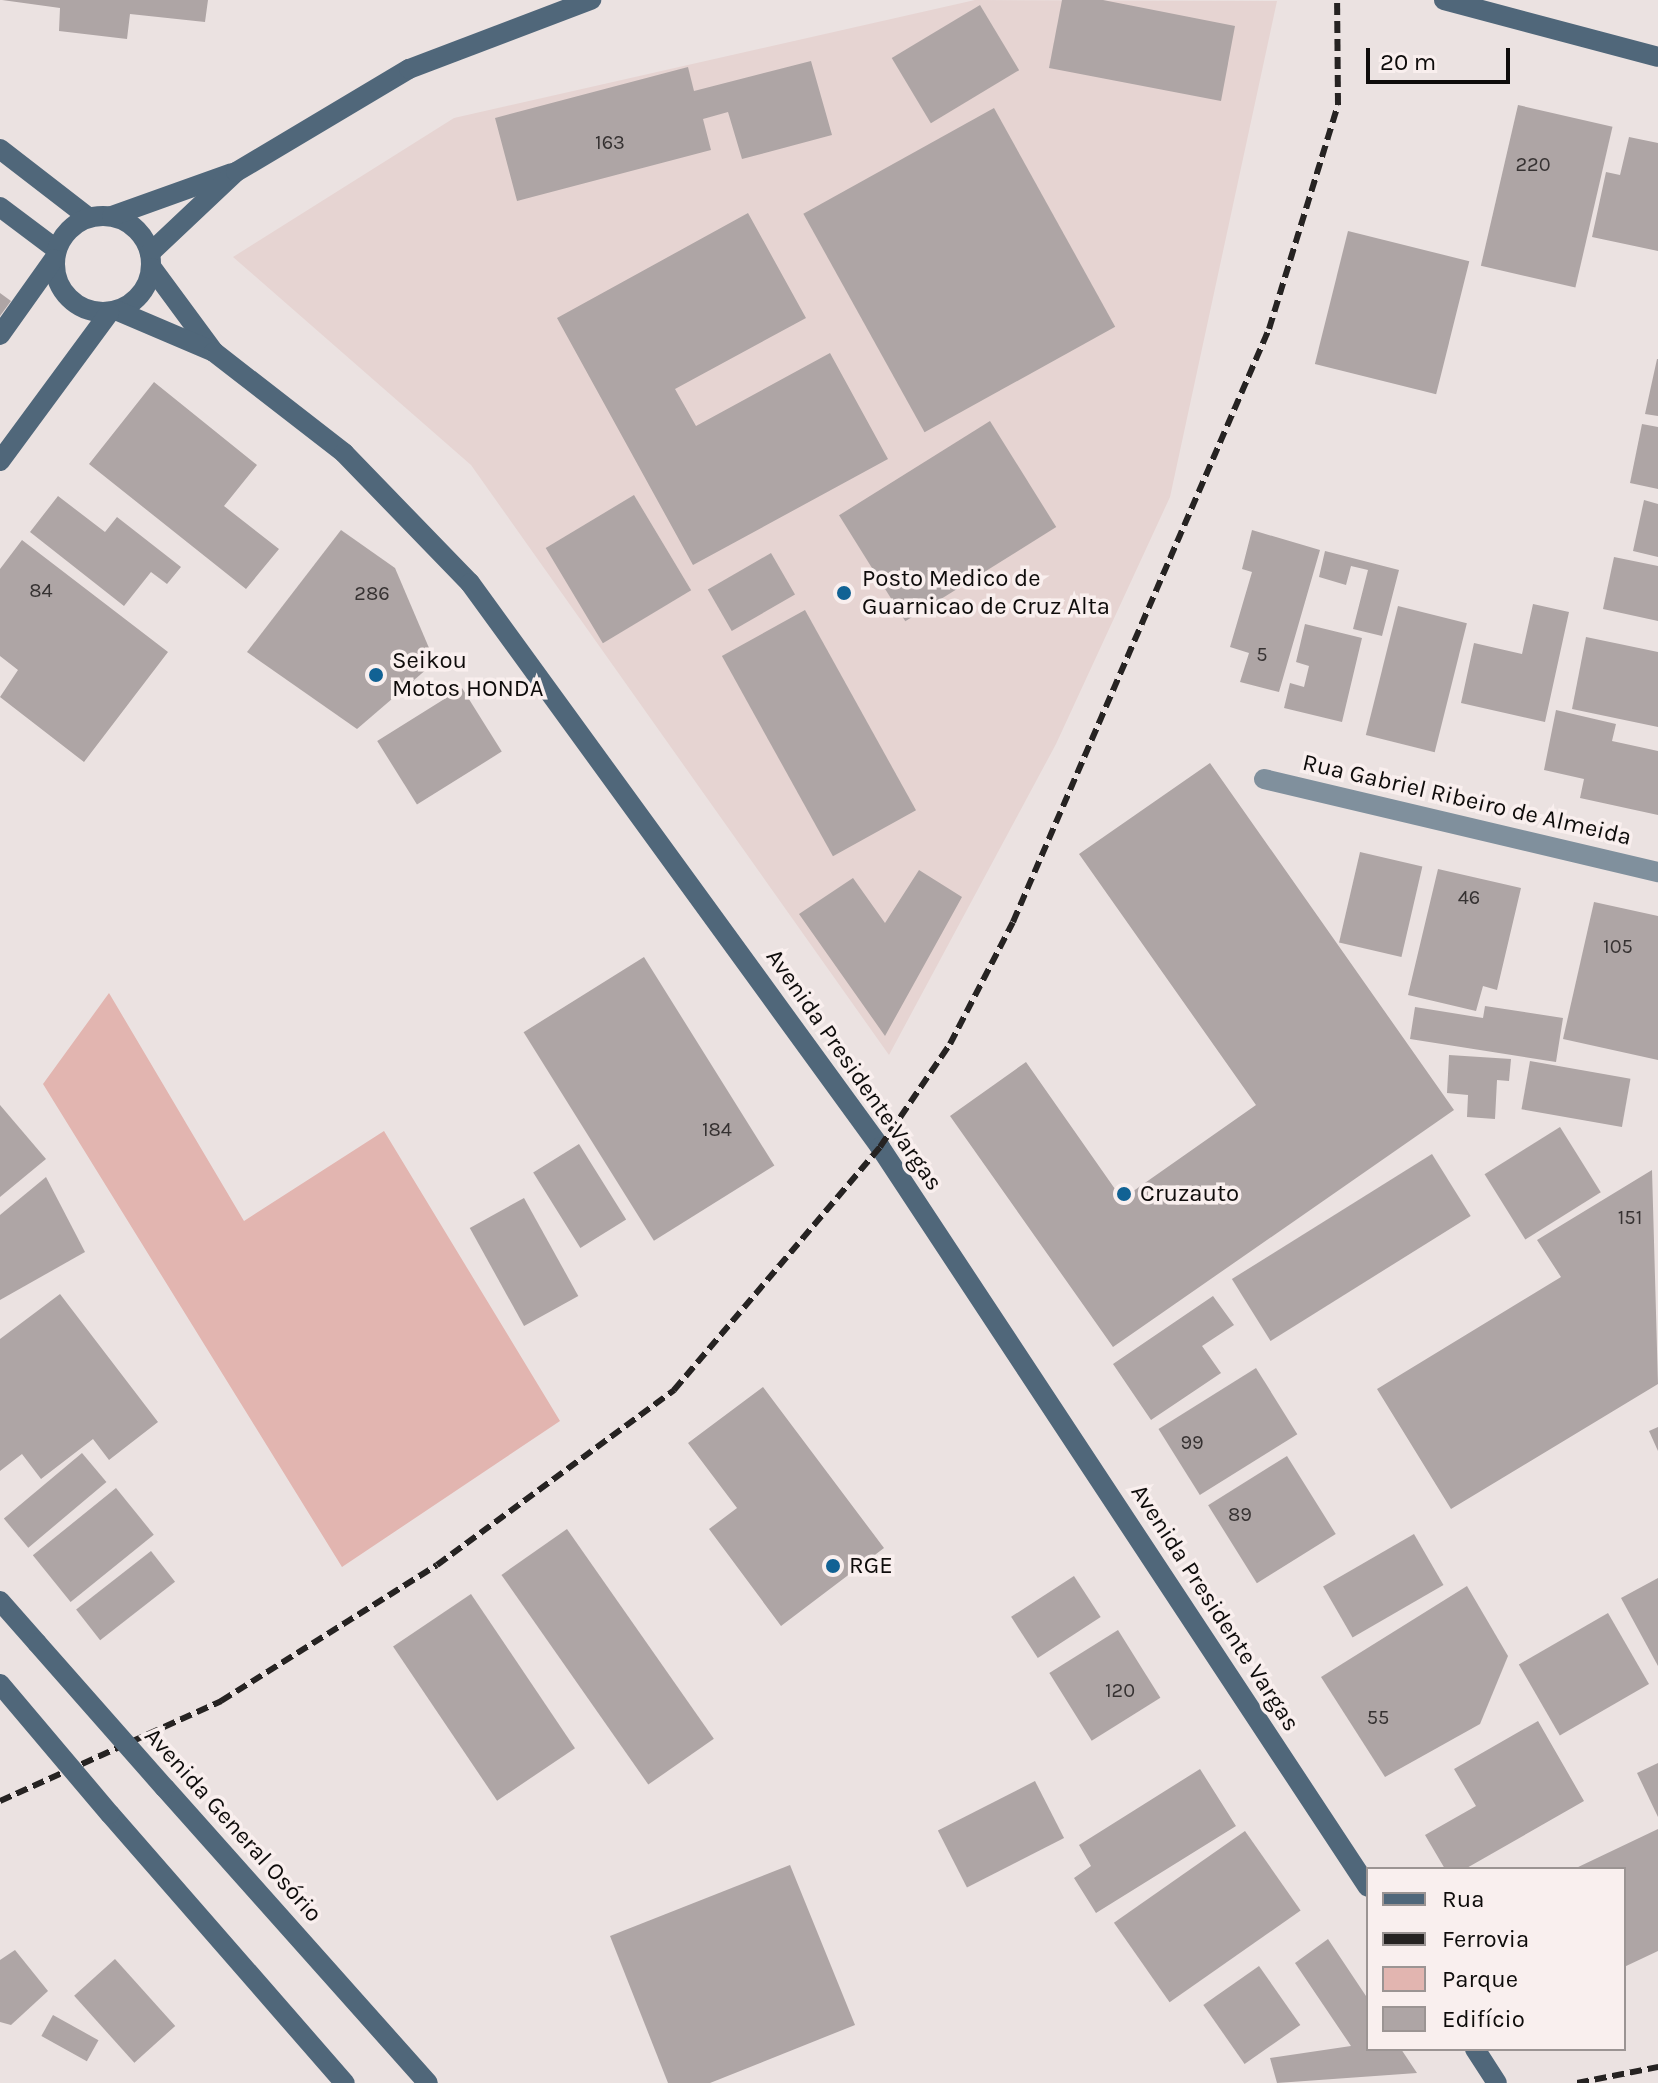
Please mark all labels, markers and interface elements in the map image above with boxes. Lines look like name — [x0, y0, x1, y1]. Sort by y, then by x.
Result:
scale bar — [1370, 32, 1514, 82]
text: 20 m — [1380, 48, 1436, 76]
house number: 163 — [595, 130, 625, 154]
house number: 220 — [1515, 152, 1551, 176]
place label: Posto Medico de Guarnicao de Cruz Alta — [862, 565, 1110, 621]
house number: 84 — [29, 578, 53, 602]
house number: 286 — [354, 581, 390, 605]
marker: Posto Medico de Guarnicao de Cruz Alta — [833, 582, 855, 604]
house number: 5 — [1256, 642, 1268, 666]
place label: Seikou Motos HONDA — [392, 647, 543, 703]
marker: Seikou Motos HONDA — [367, 666, 385, 684]
street label: Rua Gabriel Ribeiro de Almeida — [1300, 748, 1634, 852]
house number: 46 — [1458, 885, 1480, 909]
house number: 105 — [1603, 934, 1633, 958]
street label: Avenida Presidente Vargas — [760, 944, 948, 1196]
house number: 184 — [702, 1117, 732, 1141]
place label: Cruzauto — [1140, 1180, 1239, 1208]
marker: Cruzauto — [1115, 1185, 1133, 1203]
house number: 151 — [1618, 1205, 1642, 1229]
house number: 99 — [1180, 1430, 1204, 1454]
street label: Avenida Presidente Vargas — [1124, 1479, 1306, 1737]
house number: 89 — [1228, 1502, 1252, 1526]
place label: RGE — [849, 1552, 893, 1580]
marker: RGE — [824, 1557, 842, 1575]
house number: 120 — [1105, 1678, 1135, 1702]
house number: 55 — [1367, 1705, 1389, 1729]
street label: Avenida General Osório — [138, 1722, 328, 1928]
legend — [1366, 1867, 1626, 2051]
text: Rua — [1442, 1885, 1484, 1913]
text: Ferrovia — [1442, 1925, 1529, 1953]
text: Parque — [1442, 1965, 1518, 1993]
text: Edifício — [1442, 2005, 1525, 2033]

